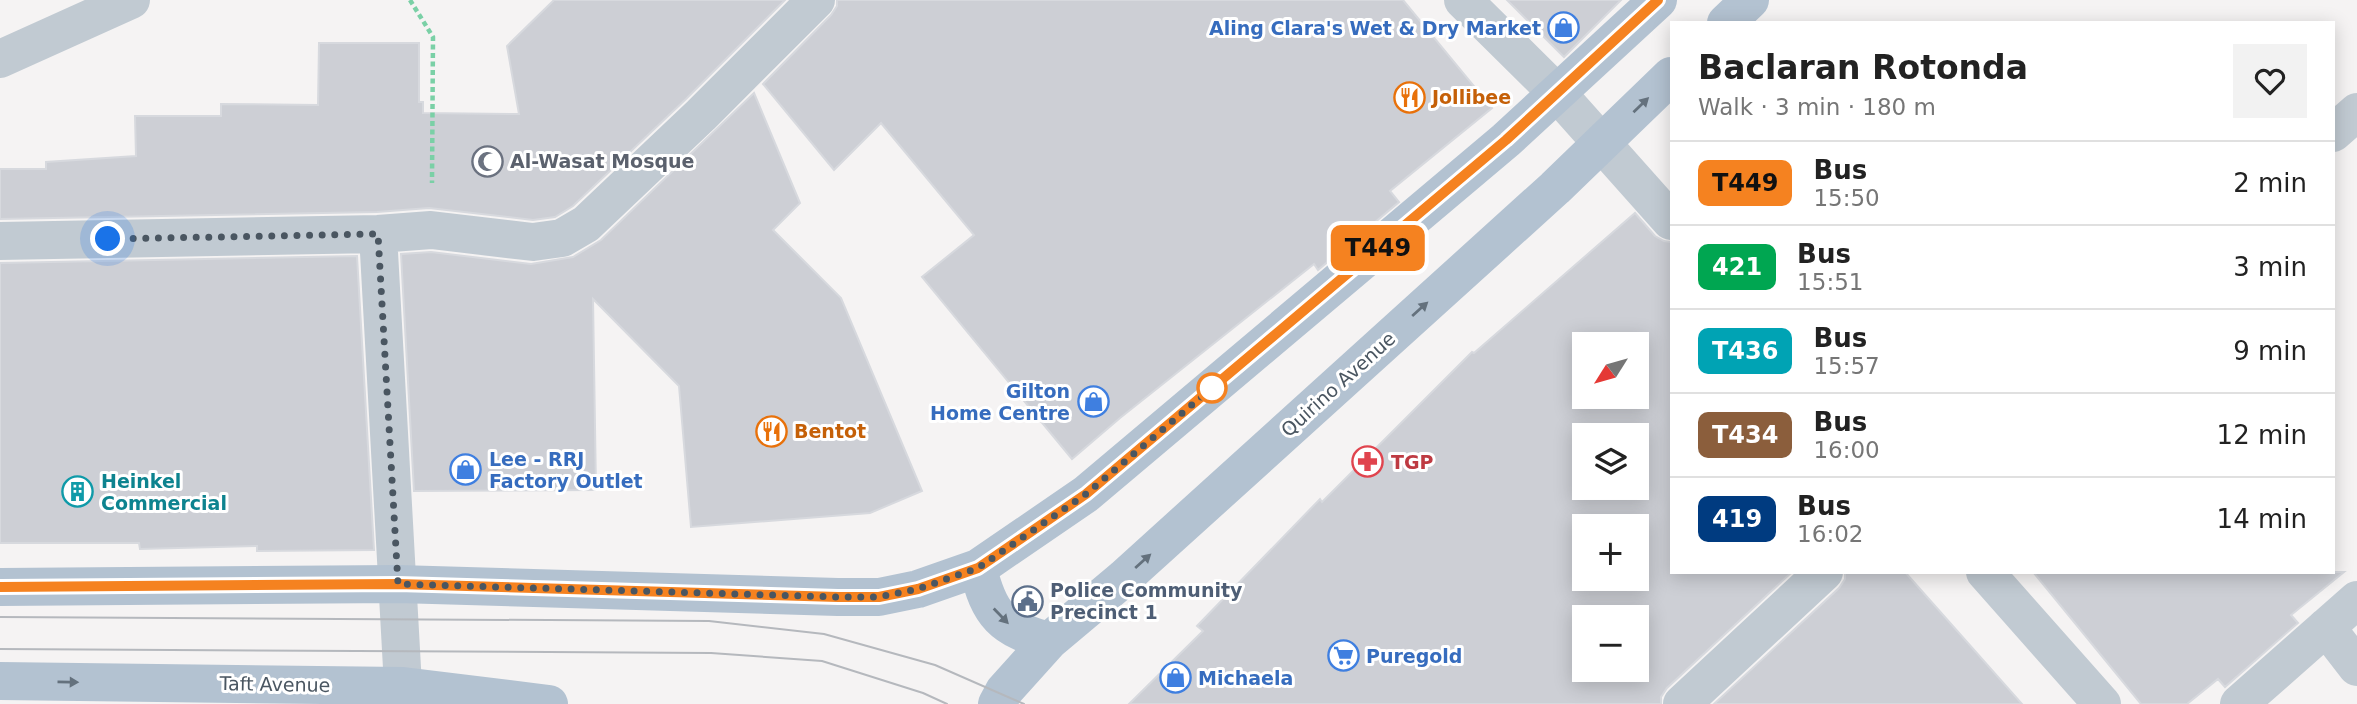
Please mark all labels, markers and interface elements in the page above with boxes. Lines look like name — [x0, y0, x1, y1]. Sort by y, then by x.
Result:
shop icon: Aling Clara's Wet & Dry Market — [1547, 11, 1581, 45]
place label: Aling Clara's Wet & Dry Market — [1209, 17, 1541, 39]
button: heart — [2233, 44, 2307, 118]
text: Baclaran Rotonda — [1698, 48, 2028, 87]
restaurant icon: Jollibee — [1392, 80, 1426, 114]
place label: Jollibee — [1430, 86, 1511, 108]
text: Walk · 3 min · 180 m — [1698, 94, 1936, 120]
one-way arrow — [1632, 97, 1649, 113]
mosque icon: Al-Wasat Mosque — [470, 144, 504, 178]
place label: Al-Wasat Mosque — [510, 150, 694, 172]
text: Bus — [1813, 155, 1867, 185]
text: 2 min — [2233, 168, 2307, 198]
text: T449 — [1712, 169, 1778, 197]
text: 15:50 — [1813, 185, 1880, 211]
your location — [90, 221, 125, 256]
line badge: T449 — [1329, 225, 1427, 271]
text: T449 — [1345, 234, 1411, 262]
text: Bus — [1797, 239, 1851, 269]
text: 3 min — [2233, 252, 2307, 282]
text: 421 — [1712, 253, 1762, 281]
text: 15:51 — [1797, 269, 1863, 295]
one-way arrow — [1411, 302, 1428, 318]
text: Bus — [1813, 323, 1867, 353]
street label: Quirino Avenue — [1277, 327, 1399, 441]
north arrow — [1572, 332, 1648, 410]
map controls — [1572, 332, 1649, 682]
text: 9 min — [2233, 336, 2307, 366]
text: T436 — [1712, 337, 1778, 365]
text: 15:57 — [1813, 353, 1880, 379]
unlabelled marker — [1197, 373, 1227, 403]
place label: Gilton Home Centre — [930, 380, 1070, 424]
shop icon: Gilton Home Centre — [1076, 385, 1110, 419]
text: Bus — [1813, 407, 1867, 437]
restaurant icon: Bentot — [754, 414, 788, 448]
place label: Bentot — [794, 420, 866, 442]
text: 12 min — [2217, 420, 2307, 450]
text: T434 — [1712, 421, 1778, 449]
button: layers — [1572, 423, 1649, 500]
text: 16:00 — [1813, 437, 1880, 463]
pharmacy icon: TGP — [1351, 445, 1385, 479]
place label: Lee - RRJ Factory Outlet — [489, 448, 643, 492]
place label: TGP — [1391, 451, 1434, 473]
shop icon: Lee - RRJ Factory Outlet — [449, 453, 483, 487]
place label: Heinkel Commercial — [101, 470, 227, 514]
building icon: Heinkel Commercial — [61, 475, 95, 509]
text: Bus — [1797, 491, 1851, 521]
text: 14 min — [2217, 504, 2307, 534]
text: 419 — [1712, 505, 1762, 533]
button: + — [1572, 514, 1649, 591]
text: 16:02 — [1797, 521, 1863, 547]
one-way arrow — [1134, 553, 1152, 569]
place label: Police Community Precinct 1 — [1050, 579, 1243, 623]
public building icon: Police Community Precinct 1 — [1010, 584, 1044, 618]
button: − — [1572, 605, 1649, 682]
one-way arrow — [993, 608, 1010, 625]
supermarket icon: Puregold — [1326, 639, 1360, 673]
place label: Puregold — [1366, 645, 1462, 667]
shop icon: Michaela — [1158, 661, 1192, 695]
place label: Michaela — [1198, 667, 1293, 689]
street label: Taft Avenue — [219, 672, 330, 696]
one-way arrow — [57, 676, 79, 688]

